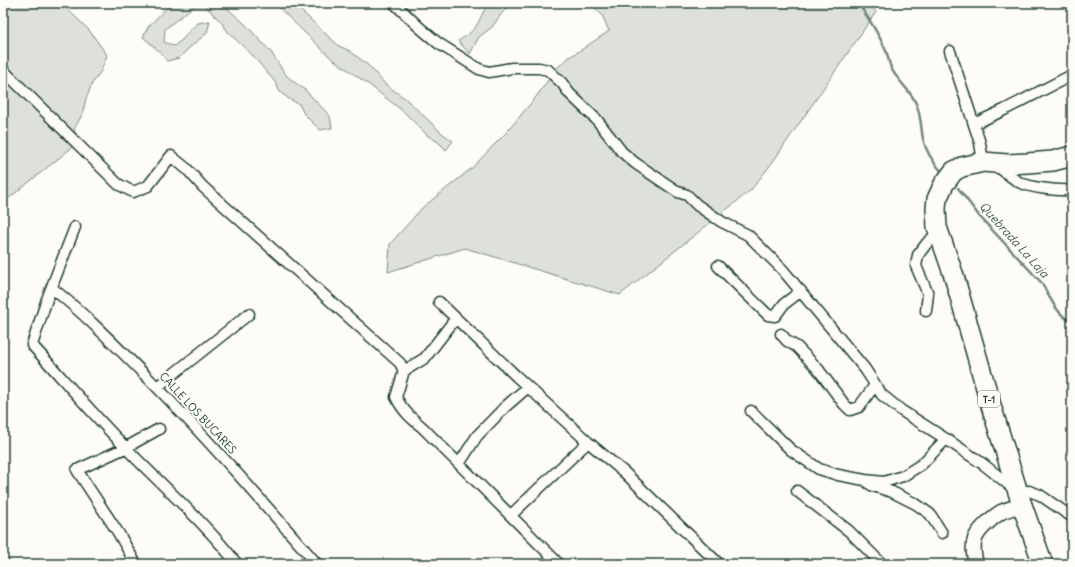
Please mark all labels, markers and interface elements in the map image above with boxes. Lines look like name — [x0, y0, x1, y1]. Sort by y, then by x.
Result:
water label: Quebrada La Laja — [977, 199, 1053, 281]
street label: CALLE LOS BUCARES — [157, 369, 239, 457]
road number: T-1 — [978, 391, 1000, 407]

